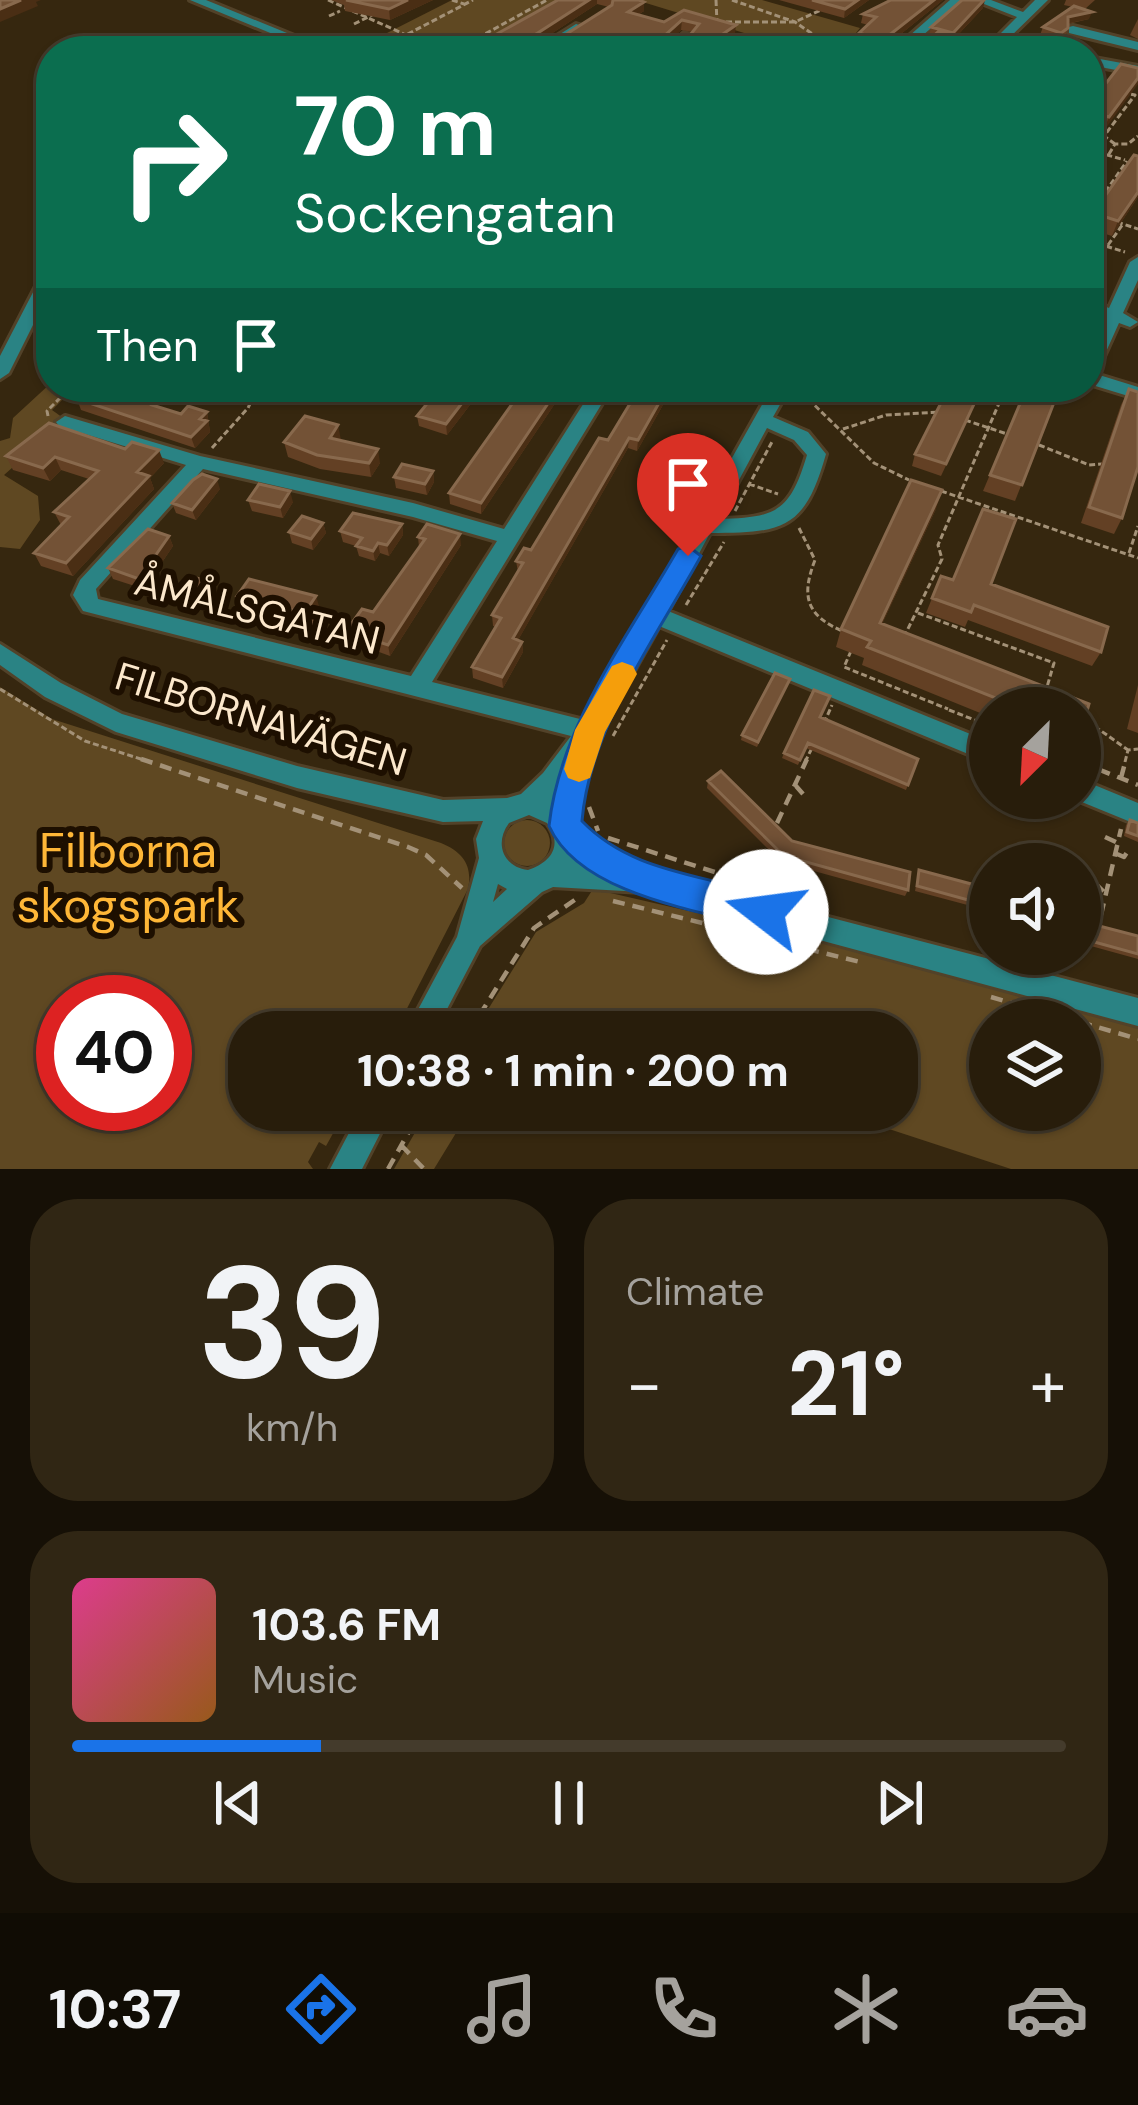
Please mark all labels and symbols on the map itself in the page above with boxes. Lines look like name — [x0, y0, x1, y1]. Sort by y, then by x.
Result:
pin — [637, 433, 739, 556]
street label: ÅMÅLSGATAN — [129, 556, 385, 666]
street label: FILBORNAVÄGEN — [109, 651, 413, 787]
north arrow — [969, 687, 1101, 819]
park label: Filborna skogspark — [16, 819, 240, 937]
position arrow — [703, 849, 829, 975]
speed limit sign: 40 — [36, 975, 192, 1131]

